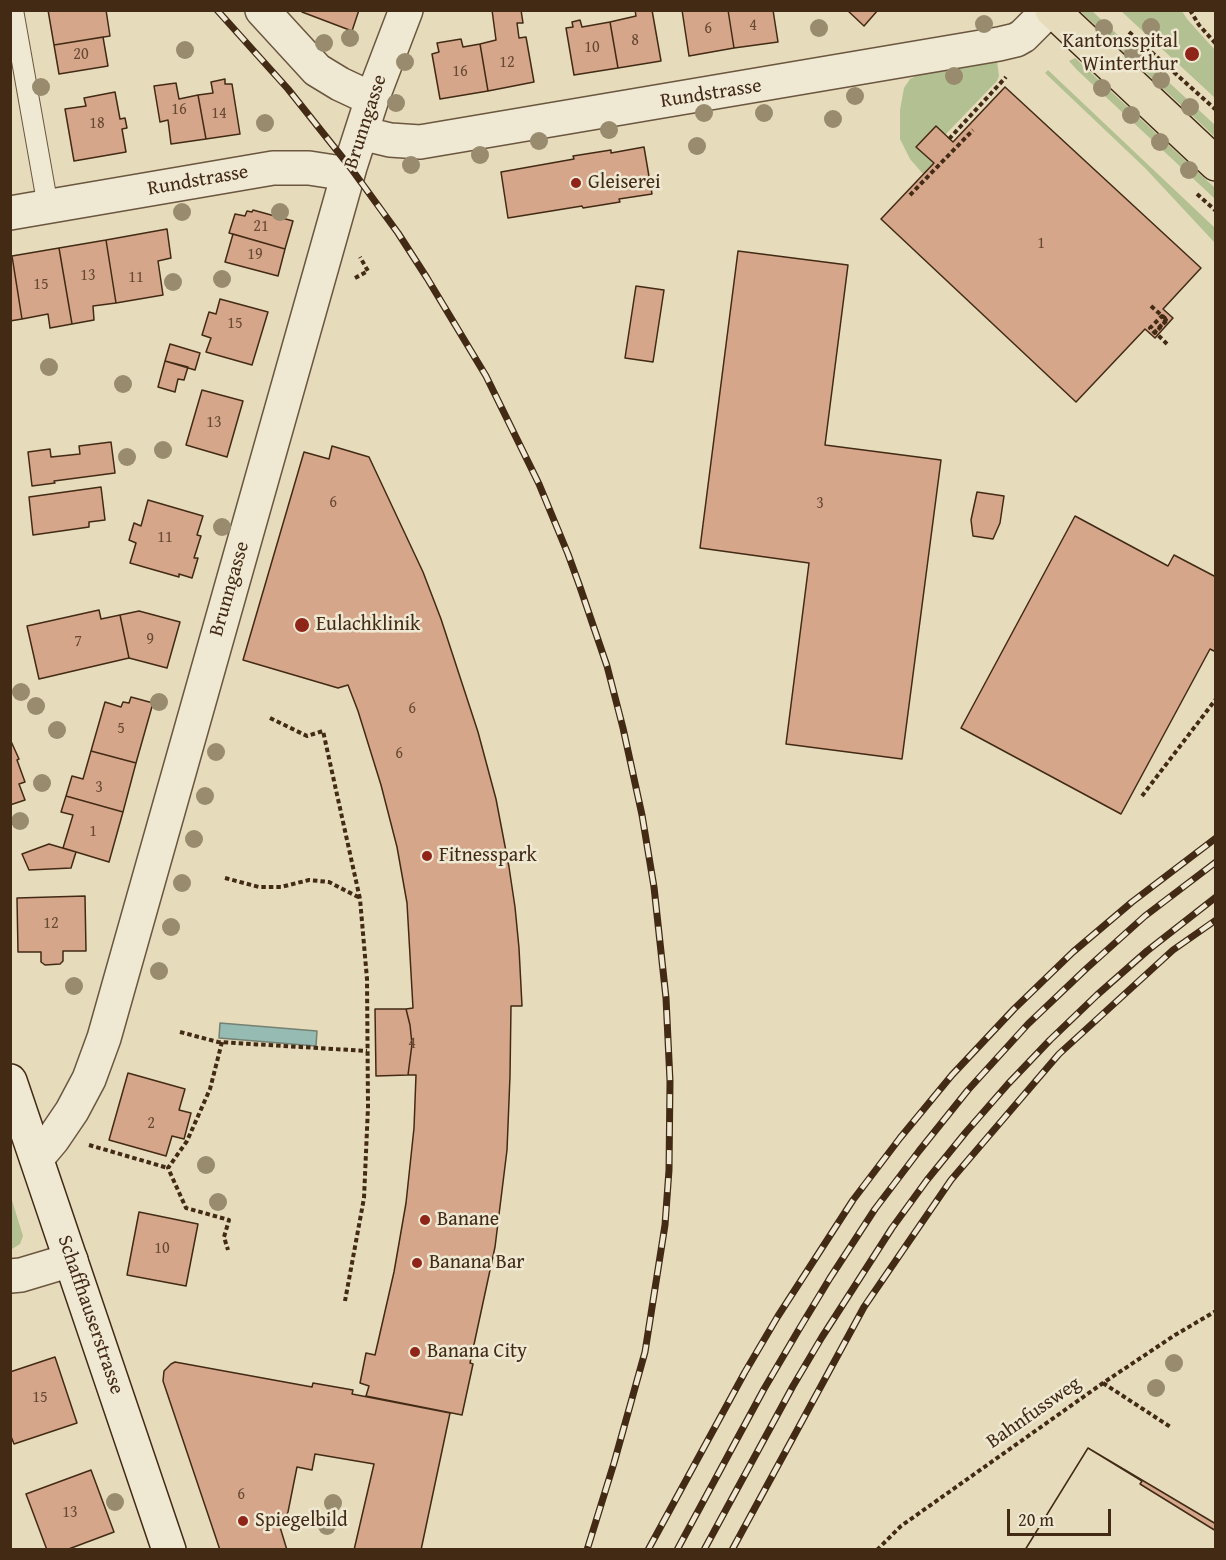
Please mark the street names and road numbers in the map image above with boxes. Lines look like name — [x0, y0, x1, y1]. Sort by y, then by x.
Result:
street label: Brunngasse — [340, 72, 392, 172]
street label: Rundstrasse — [659, 74, 763, 114]
street label: Rundstrasse — [146, 160, 250, 202]
street label: Brunngasse — [205, 539, 255, 639]
street label: Schaffhauserstrasse — [52, 1232, 128, 1398]
street label: Bahnfussweg — [982, 1372, 1086, 1454]

